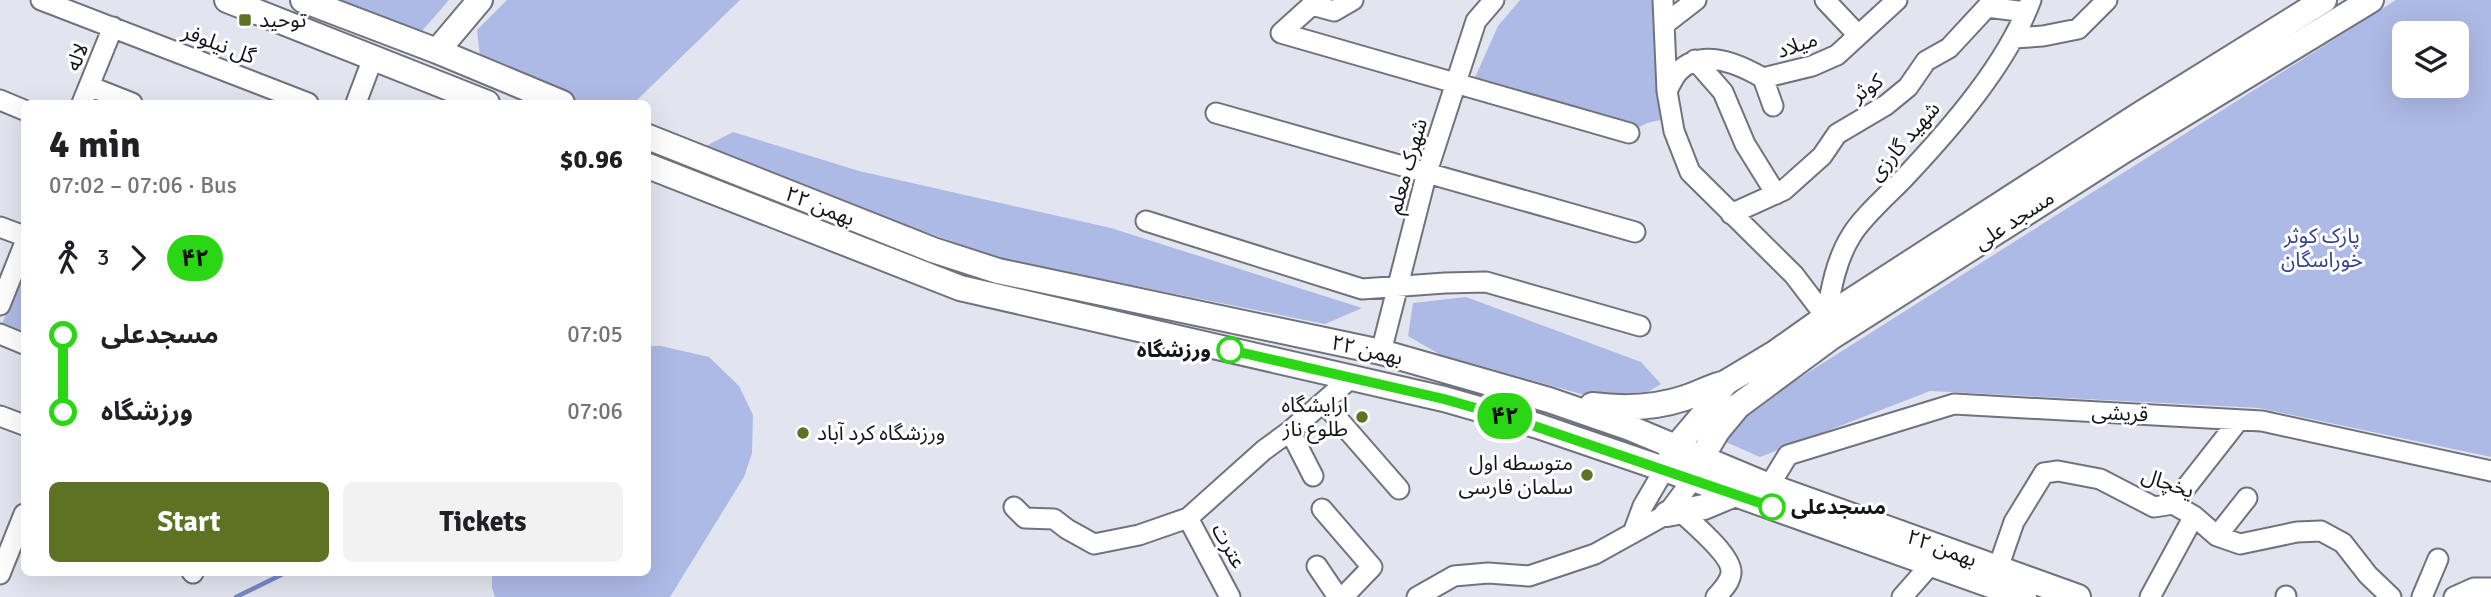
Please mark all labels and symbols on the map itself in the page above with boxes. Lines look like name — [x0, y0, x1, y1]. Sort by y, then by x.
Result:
place label: توحید — [259, 7, 307, 33]
marker: توحید — [237, 12, 253, 28]
street label: گل نیلوفر — [178, 18, 259, 70]
street label: میلاد — [1773, 26, 1821, 64]
street label: لاله — [60, 39, 94, 75]
street label: کوثر — [1845, 68, 1888, 109]
street label: شهید گارزی — [1862, 96, 1946, 186]
street label: شهرک معلم — [1381, 115, 1435, 217]
street label: ۲۲ بهمن — [782, 180, 858, 232]
street label: مسجد علی — [1969, 184, 2059, 256]
park label: پارک کوثر خوراسگان — [2281, 223, 2363, 273]
street label: ۲۲ بهمن — [1329, 329, 1405, 371]
place label: ورزشگاه — [1137, 337, 1211, 363]
marker: ورزشگاه — [1217, 337, 1243, 363]
place label: ارایشگاه طلوع ناز — [1281, 392, 1348, 444]
line badge: ۴۲ — [1474, 393, 1536, 439]
street label: قریشی — [2091, 399, 2149, 427]
marker: ارایشگاه طلوع ناز — [1354, 409, 1370, 425]
place label: ورزشگاه کرد آباد — [817, 420, 945, 446]
marker: ورزشگاه کرد آباد — [795, 425, 811, 441]
place label: متوسطه اول سلمان فارسی — [1458, 450, 1573, 500]
street label: یخچال — [2138, 462, 2198, 504]
marker: متوسطه اول سلمان فارسی — [1579, 467, 1595, 483]
marker: مسجدعلی — [1759, 494, 1785, 520]
place label: مسجدعلی — [1791, 494, 1886, 520]
street label: عترت — [1206, 519, 1252, 573]
street label: ۲۲ بهمن — [1904, 523, 1980, 573]

